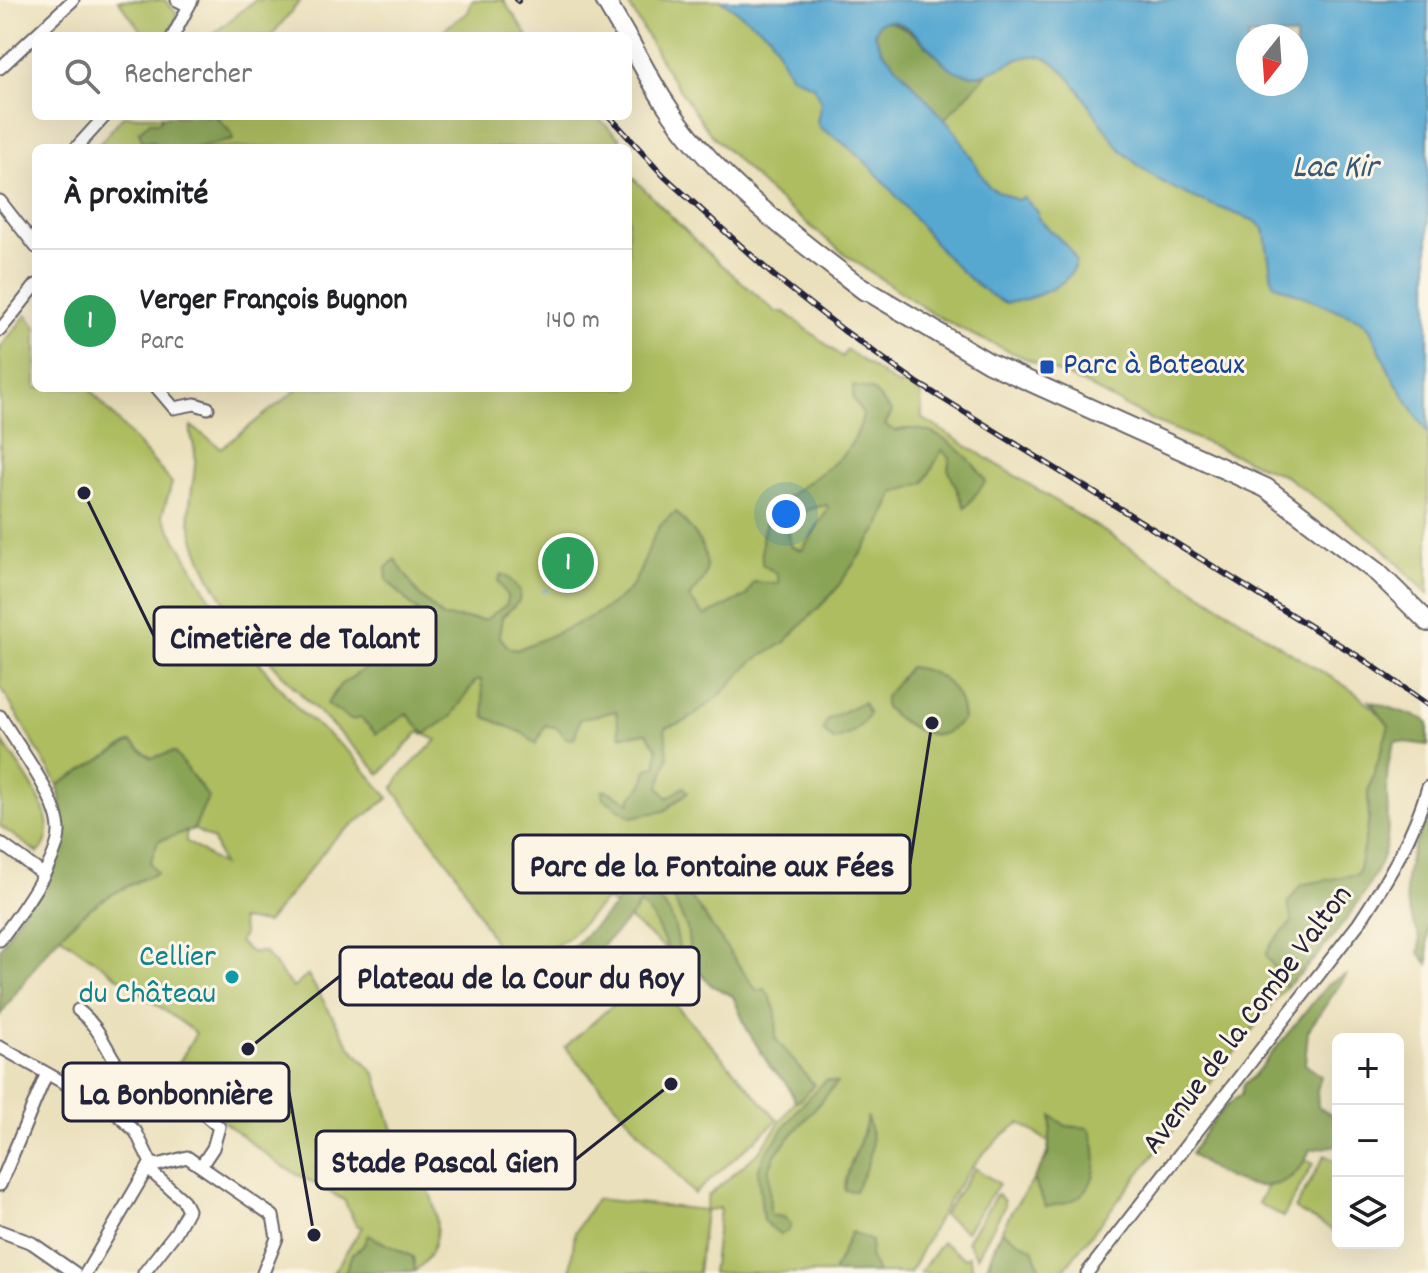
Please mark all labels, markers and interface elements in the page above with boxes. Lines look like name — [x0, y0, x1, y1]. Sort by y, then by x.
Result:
north arrow — [1236, 24, 1308, 96]
search box — [32, 32, 632, 120]
icon: search — [60, 54, 104, 98]
text: Rechercher — [124, 55, 252, 98]
water label: Lac Kir — [1292, 145, 1381, 194]
text: À proximité — [64, 172, 208, 221]
text: Verger François Bugnon — [140, 281, 407, 324]
text: 1 — [87, 303, 93, 340]
text: 140 m — [546, 303, 600, 340]
text: Parc — [140, 324, 184, 361]
place label: Parc à Bateaux — [1063, 344, 1245, 390]
marker: Parc à Bateaux — [1038, 358, 1056, 376]
your location — [766, 494, 806, 534]
pin: 1 — [542, 533, 594, 593]
callout: Cimetière de Talant — [154, 607, 436, 665]
text: Cimetière de Talant — [170, 617, 421, 666]
callout: Parc de la Fontaine aux Fées — [513, 835, 910, 893]
text: Parc de la Fontaine aux Fées — [529, 845, 895, 894]
street label: Avenue de la Combe Valton — [1132, 876, 1366, 1166]
place label: Cellier du Château — [79, 936, 216, 1019]
callout: Plateau de la Cour du Roy — [340, 947, 699, 1005]
text: Plateau de la Cour du Roy — [357, 957, 685, 1006]
marker: Cellier du Château — [223, 968, 241, 986]
map controls — [1332, 1033, 1404, 1249]
button: + — [1332, 1033, 1404, 1105]
callout: La Bonbonnière — [63, 1063, 289, 1121]
text: La Bonbonnière — [79, 1073, 273, 1122]
button: − — [1332, 1105, 1404, 1177]
callout: Stade Pascal Gien — [316, 1131, 575, 1189]
text: Stade Pascal Gien — [331, 1141, 559, 1190]
button: layers — [1332, 1177, 1404, 1249]

